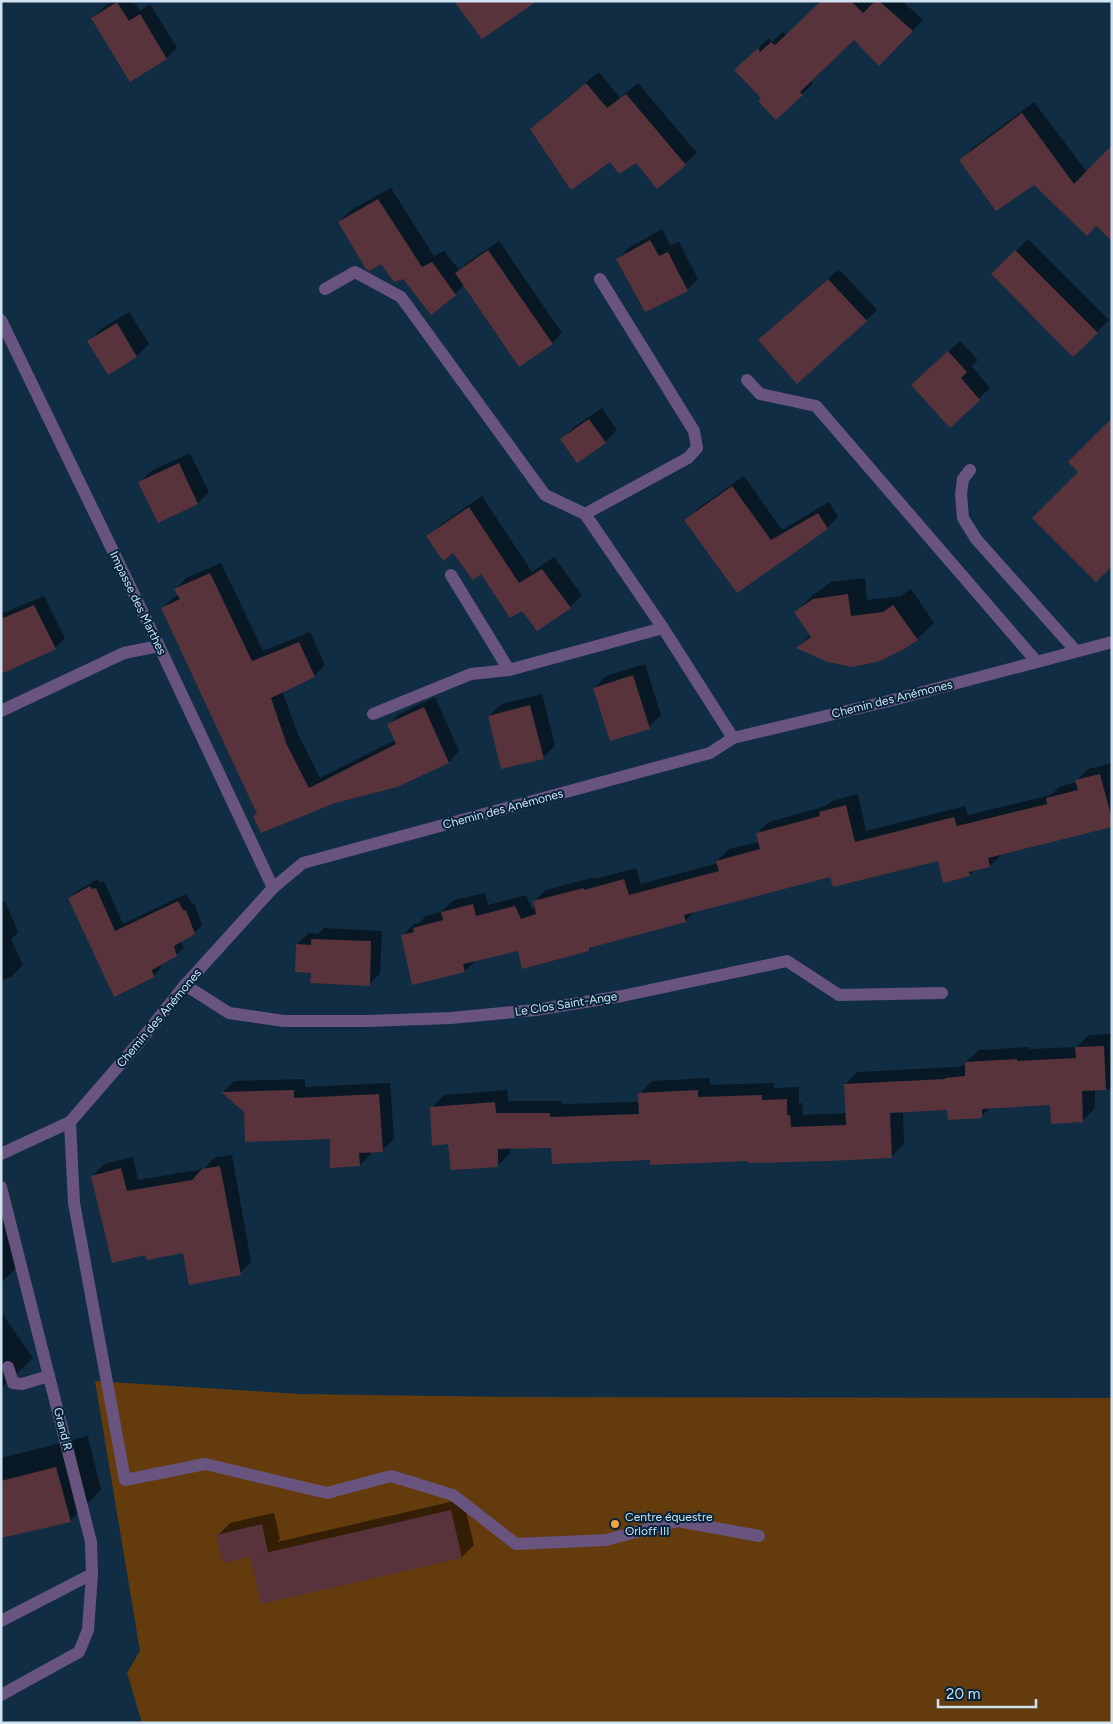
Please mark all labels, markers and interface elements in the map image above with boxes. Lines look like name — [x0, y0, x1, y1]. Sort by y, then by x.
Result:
street label: Impasse des Marthes — [107, 549, 169, 657]
street label: Chemin des Anémones — [830, 677, 954, 721]
street label: Chemin des Anémones — [441, 786, 565, 832]
street label: Chemin des Anémones — [114, 966, 205, 1070]
street label: Le Clos Saint-Ange — [514, 989, 619, 1019]
street label: Grand R — [51, 1406, 75, 1452]
place label: Centre équestre Orloff III — [625, 1510, 713, 1538]
marker: Centre équestre Orloff III — [609, 1518, 621, 1530]
scale bar — [938, 1676, 1036, 1708]
text: 20 m — [946, 1685, 980, 1703]

